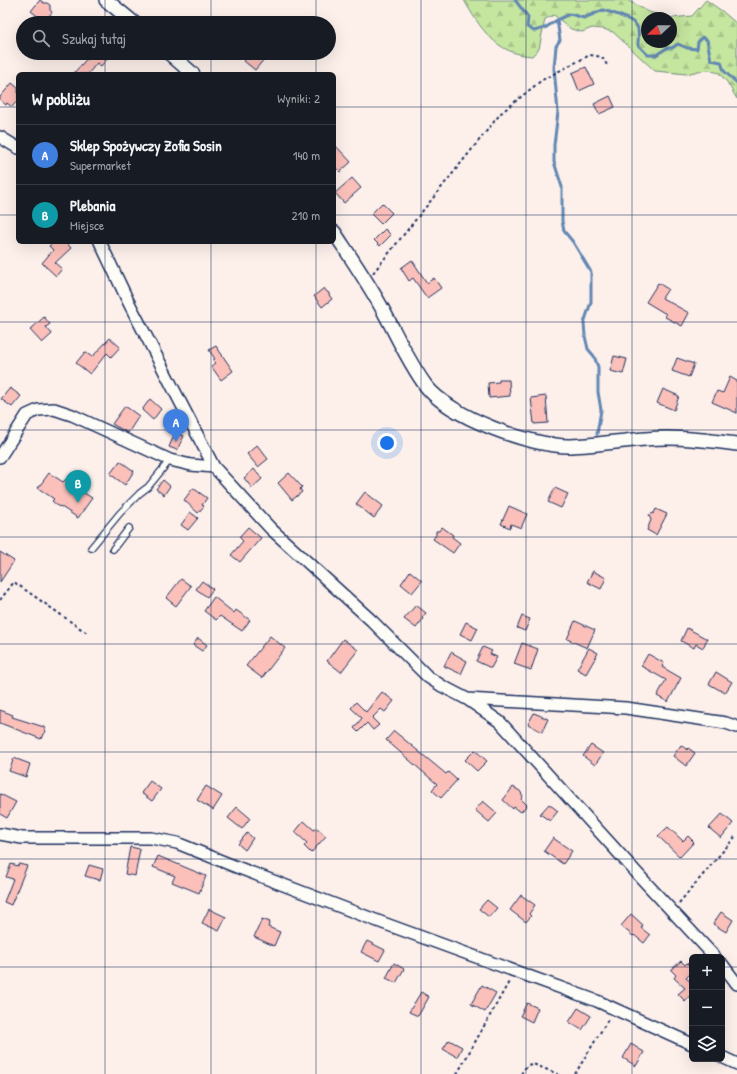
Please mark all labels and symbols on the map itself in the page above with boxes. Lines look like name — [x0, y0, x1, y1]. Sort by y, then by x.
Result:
north arrow — [641, 12, 677, 48]
pin: A — [163, 409, 189, 442]
your location — [377, 433, 397, 453]
pin: B — [65, 470, 91, 503]

